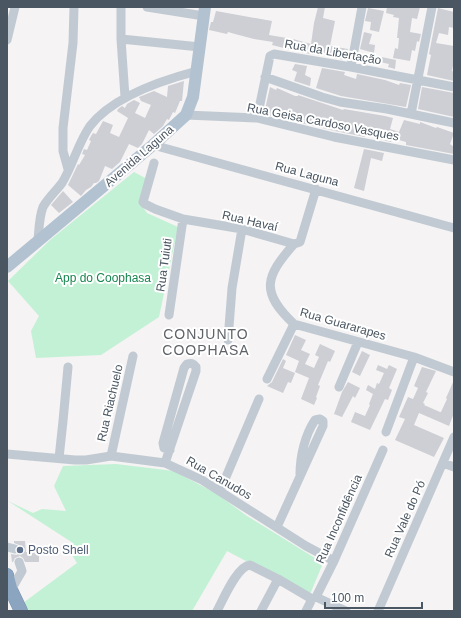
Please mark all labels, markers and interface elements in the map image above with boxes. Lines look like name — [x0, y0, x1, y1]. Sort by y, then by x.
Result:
street label: Rua da Libertação — [283, 37, 383, 67]
street label: Rua Geisa Cardoso Vasques — [246, 100, 400, 144]
street label: Avenida Laguna — [102, 122, 176, 190]
street label: Rua Laguna — [274, 159, 341, 189]
street label: Rua Havaí — [221, 208, 280, 234]
street label: Rua Tuiuti — [153, 237, 175, 293]
park label: App do Coophasa — [55, 271, 151, 285]
street label: Rua Guararapes — [298, 305, 388, 343]
district label: CONJUNTO COOPHASA — [162, 326, 250, 358]
street label: Rua Riachuelo — [94, 363, 126, 443]
street label: Rua Canudos — [184, 454, 254, 502]
street label: Rua Inconfidência — [313, 472, 365, 566]
street label: Rua Vale do Pó — [382, 478, 428, 560]
place label: Posto Shell — [28, 543, 89, 557]
marker: Posto Shell — [15, 545, 25, 555]
scale bar — [325, 584, 422, 610]
text: 100 m — [331, 591, 364, 605]

